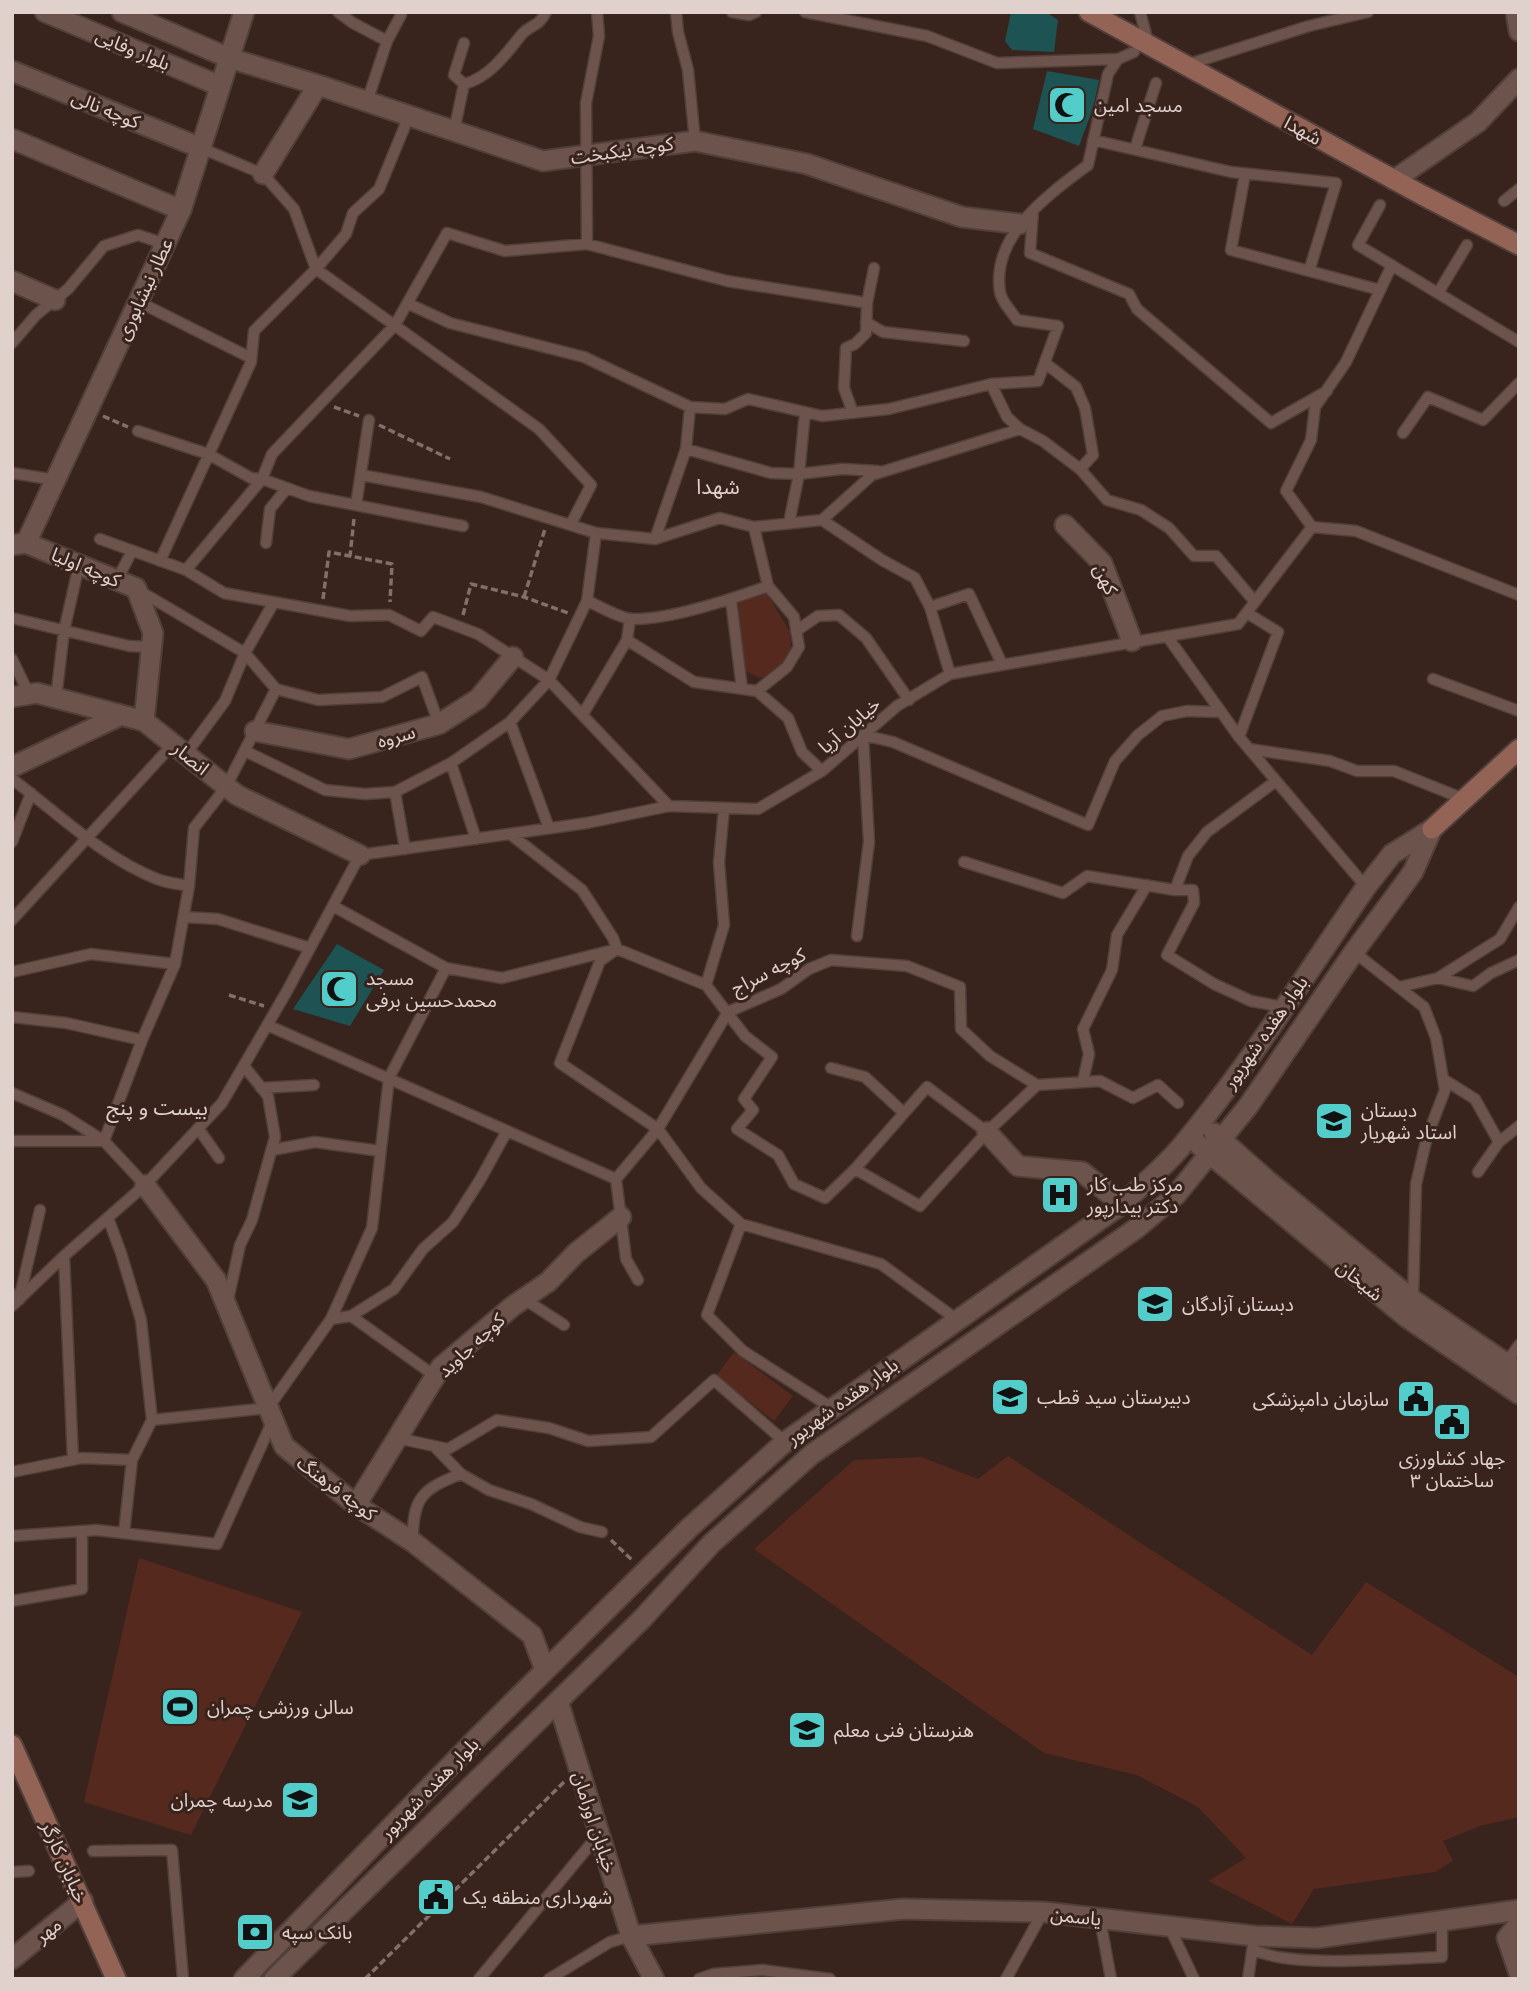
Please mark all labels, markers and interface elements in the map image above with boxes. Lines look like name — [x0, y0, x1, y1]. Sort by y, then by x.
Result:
street label: بلوار وفایی — [92, 22, 174, 76]
street label: کوچه نالی — [68, 84, 145, 135]
mosque icon: مسجد امین — [1046, 84, 1088, 126]
place label: مسجد امین — [1094, 92, 1183, 118]
street label: شهدا — [1280, 109, 1326, 151]
street label: کوچه نیکبخت — [569, 130, 676, 170]
street label: عطار نیشابوری — [109, 234, 179, 344]
district label: شهدا — [696, 472, 740, 500]
street label: کوچه اولیا — [47, 541, 126, 594]
street label: کهن — [1088, 559, 1125, 600]
street label: خیابان آریا — [812, 691, 886, 759]
street label: سروه — [374, 718, 418, 754]
street label: انصار — [166, 735, 215, 781]
street label: کوچه سراج — [726, 941, 811, 1002]
place label: مسجد محمدحسین برفی — [366, 965, 497, 1013]
mosque icon: مسجد محمدحسین برفی — [318, 968, 360, 1010]
street label: بلوار هفده شهریور — [1216, 970, 1314, 1094]
district label: بیست و پنج — [106, 1093, 208, 1123]
place label: دبستان استاد شهریار — [1360, 1097, 1457, 1145]
school or university icon: دبستان استاد شهریار — [1313, 1100, 1355, 1142]
place label: مرکز طب کار دکتر بیدارپور — [1086, 1171, 1183, 1219]
hospital icon: مرکز طب کار دکتر بیدارپور — [1039, 1174, 1081, 1216]
street label: شیخان — [1331, 1253, 1389, 1307]
school or university icon: دبستان آزادگان — [1134, 1283, 1176, 1325]
place label: دبستان آزادگان — [1182, 1291, 1294, 1317]
street label: کوچه جاوید — [432, 1306, 511, 1383]
street label: بلوار هفده شهریور — [780, 1352, 903, 1451]
school or university icon: دبیرستان سید قطب — [989, 1376, 1031, 1418]
public building icon: سازمان دامپزشکی — [1395, 1378, 1437, 1420]
place label: دبیرستان سید قطب — [1037, 1384, 1190, 1410]
place label: سازمان دامپزشکی — [1253, 1386, 1389, 1412]
public building icon: جهاد کشاورزی ساختمان ۳ — [1431, 1401, 1473, 1443]
place label: جهاد کشاورزی ساختمان ۳ — [1399, 1445, 1505, 1493]
street label: کوچه فرهنگ — [292, 1450, 383, 1527]
sports icon: سالن ورزشی چمران — [159, 1686, 201, 1728]
place label: سالن ورزشی چمران — [207, 1694, 354, 1720]
school or university icon: هنرستان فنی معلم — [786, 1709, 828, 1751]
place label: هنرستان فنی معلم — [834, 1717, 974, 1745]
street label: بلوار هفده شهریور — [373, 1731, 484, 1845]
street label: خیابان اورامان — [566, 1768, 624, 1876]
school or university icon: مدرسه چمران — [279, 1779, 321, 1821]
place label: مدرسه چمران — [171, 1787, 273, 1813]
street label: خیابان کارگر — [35, 1816, 95, 1907]
public building icon: شهرداری منطقه یک — [415, 1876, 457, 1918]
place label: شهرداری منطقه یک — [463, 1884, 612, 1910]
street label: یاسمن — [1049, 1900, 1103, 1932]
street label: مهر — [28, 1911, 67, 1949]
bank icon: بانک سپه — [234, 1911, 276, 1953]
place label: بانک سپه — [282, 1919, 352, 1945]

